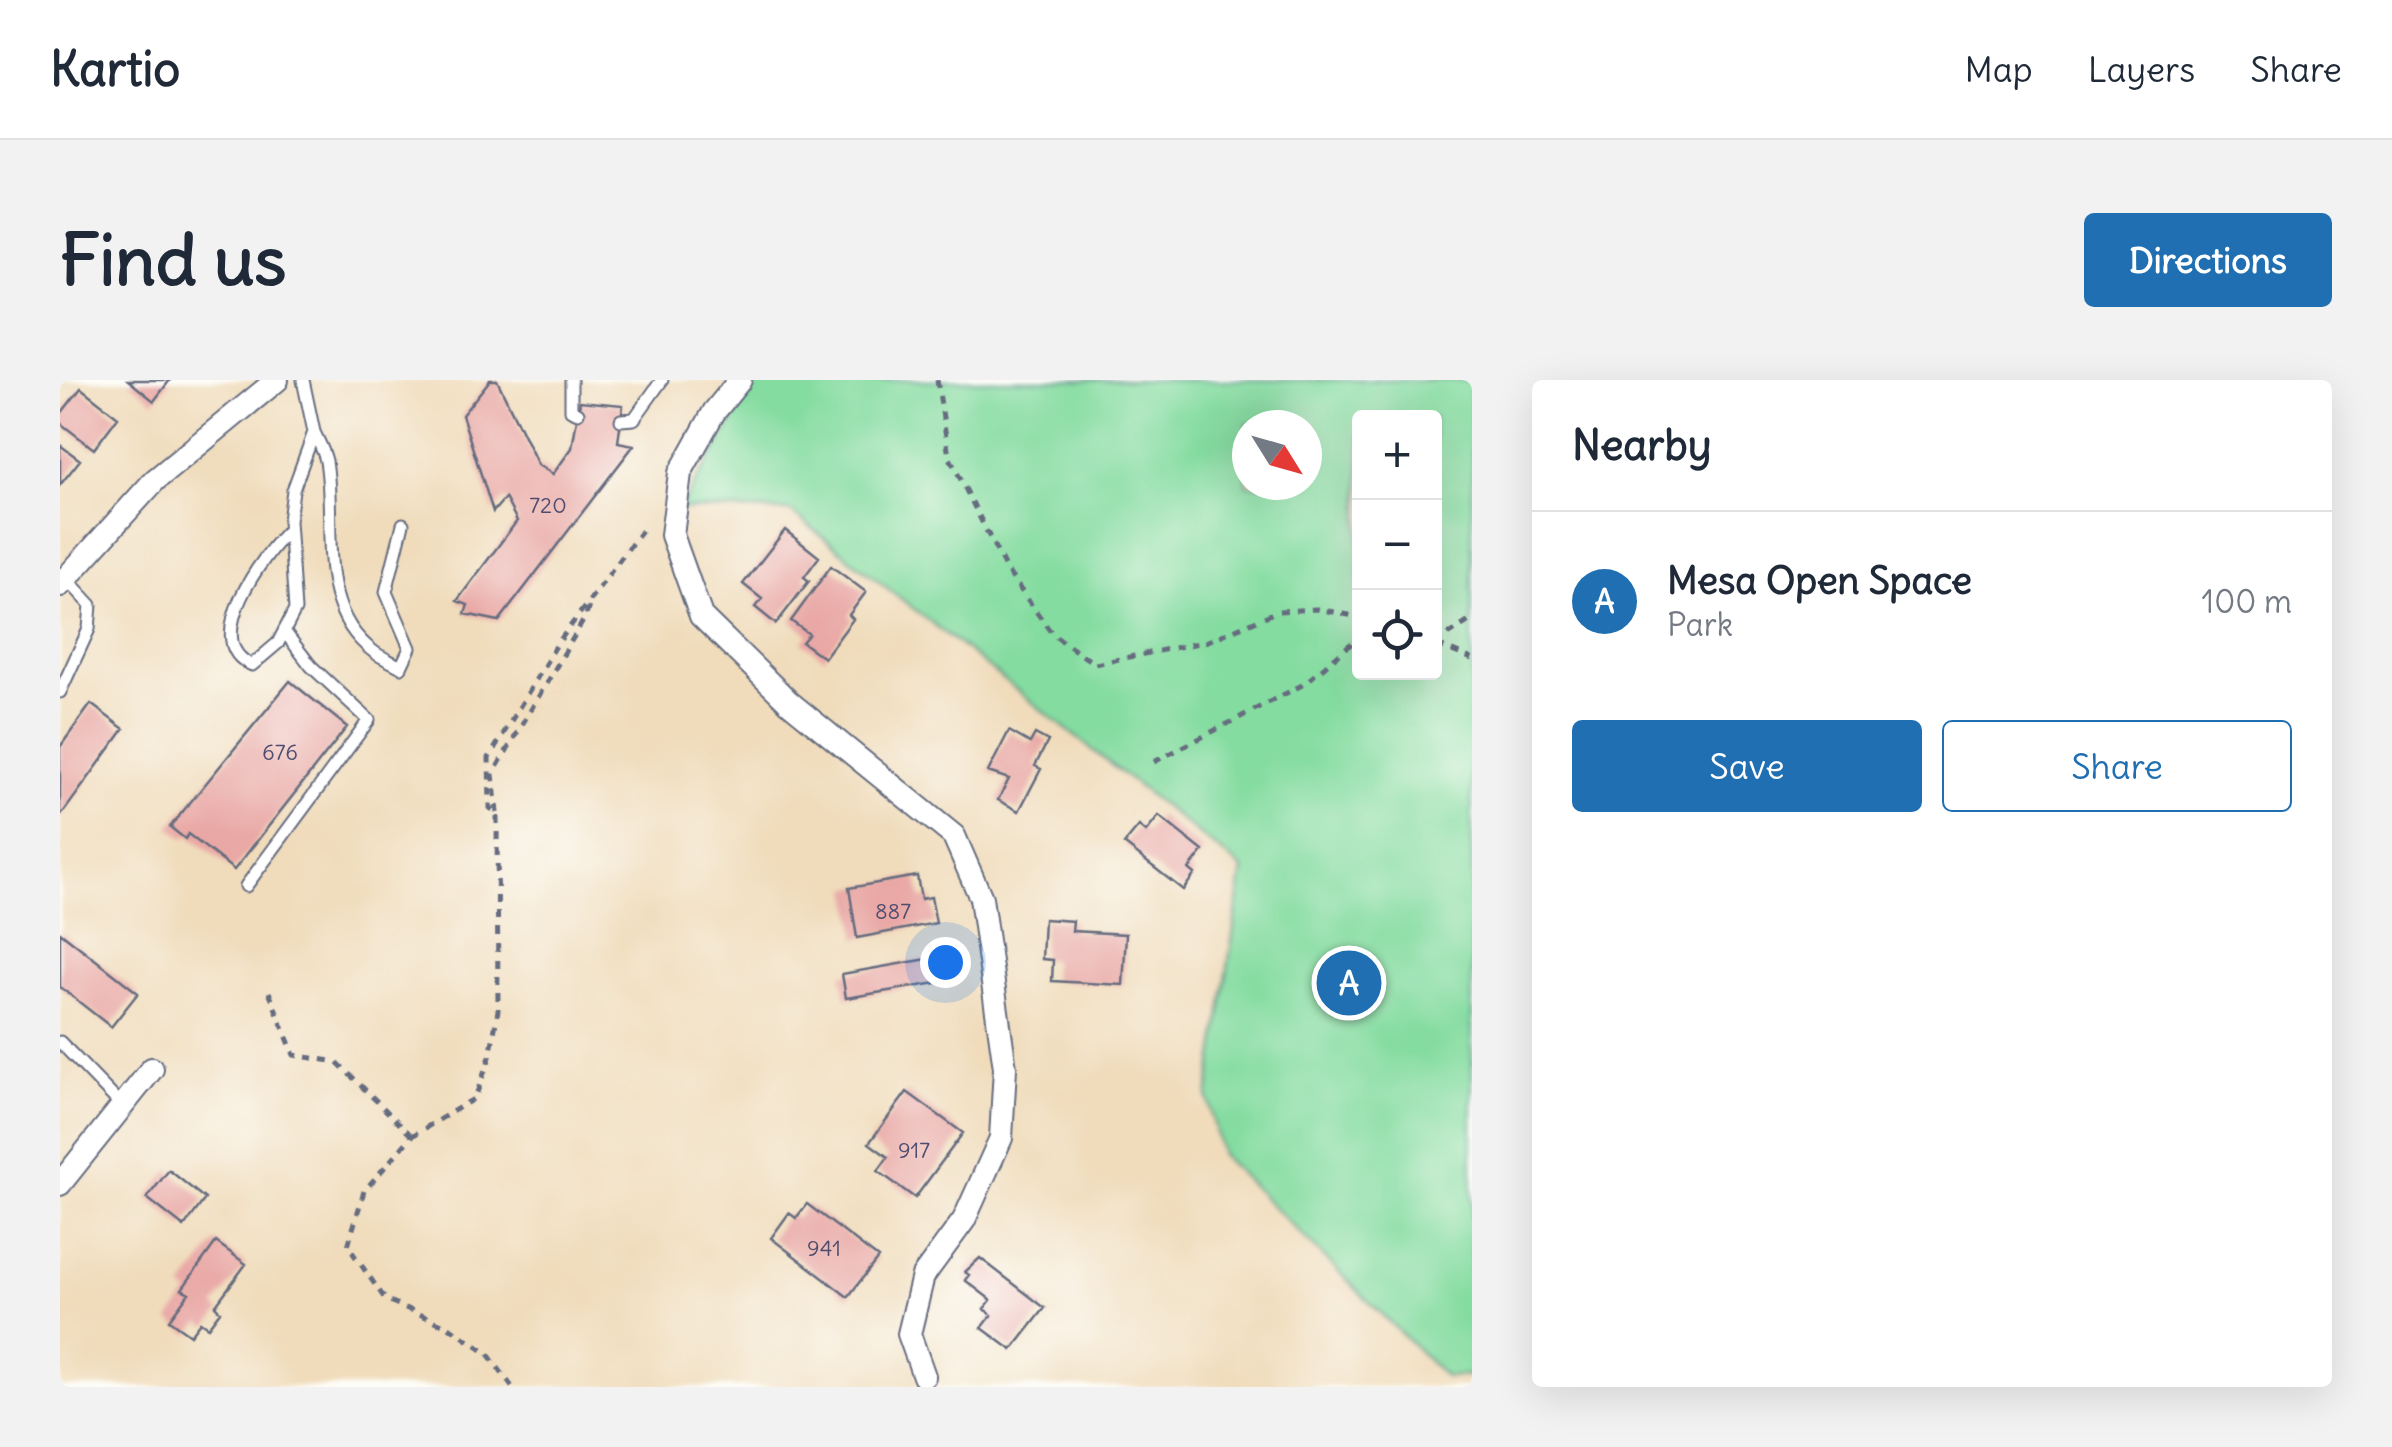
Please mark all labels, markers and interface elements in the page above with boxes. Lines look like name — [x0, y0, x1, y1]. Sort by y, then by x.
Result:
text: Kartio — [50, 39, 180, 99]
text: Map — [1965, 47, 2033, 91]
text: Layers — [2088, 47, 2195, 91]
text: Share — [2250, 47, 2342, 91]
button: Directions — [2084, 213, 2332, 307]
text: Find us — [60, 216, 286, 304]
north arrow — [1232, 410, 1322, 500]
map controls — [1352, 410, 1442, 680]
button: + — [1352, 410, 1442, 500]
text: Nearby — [1572, 419, 1711, 471]
house number: 720 — [529, 491, 567, 519]
button: − — [1352, 500, 1442, 590]
text: Mesa Open Space — [1667, 557, 1972, 604]
text: A — [1594, 581, 1615, 622]
text: 100 m — [2202, 581, 2292, 622]
button: locate — [1352, 590, 1442, 680]
text: Park — [1667, 604, 1733, 645]
button: Save — [1572, 720, 1922, 812]
button: Share — [1942, 720, 2292, 812]
house number: 676 — [262, 738, 298, 766]
house number: 887 — [875, 897, 911, 925]
your location — [920, 937, 971, 988]
pin: A — [1316, 946, 1382, 1020]
house number: 917 — [898, 1136, 930, 1164]
house number: 941 — [807, 1234, 841, 1262]

